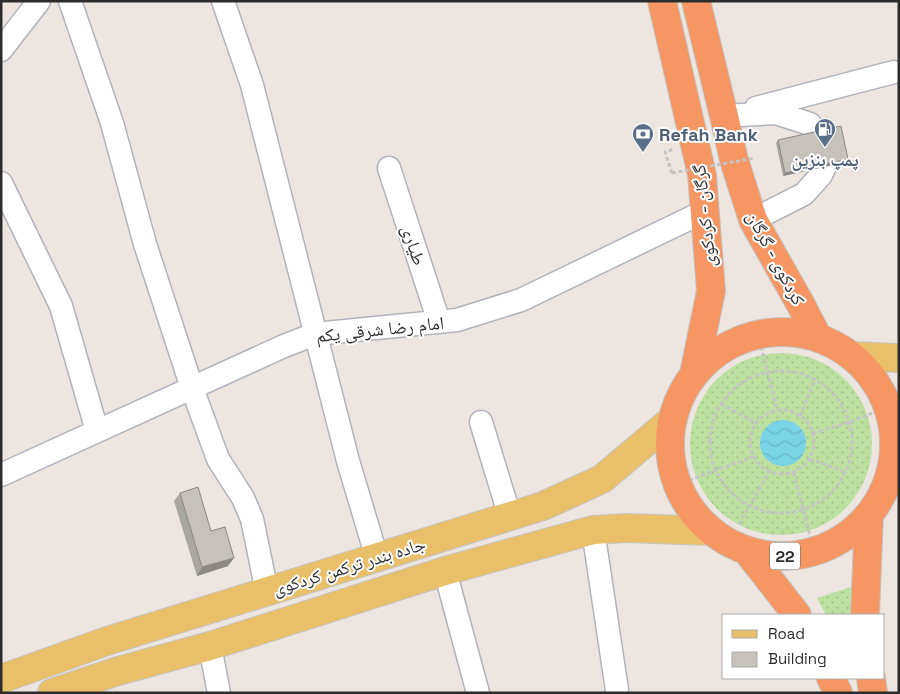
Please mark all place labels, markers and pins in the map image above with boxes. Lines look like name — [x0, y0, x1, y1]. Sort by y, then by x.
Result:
fuel station icon: پمپ بنزین — [813, 117, 837, 148]
bank icon: Refah Bank — [631, 122, 655, 153]
place label: Refah Bank — [659, 123, 758, 146]
place label: پمپ بنزین — [791, 148, 859, 171]

